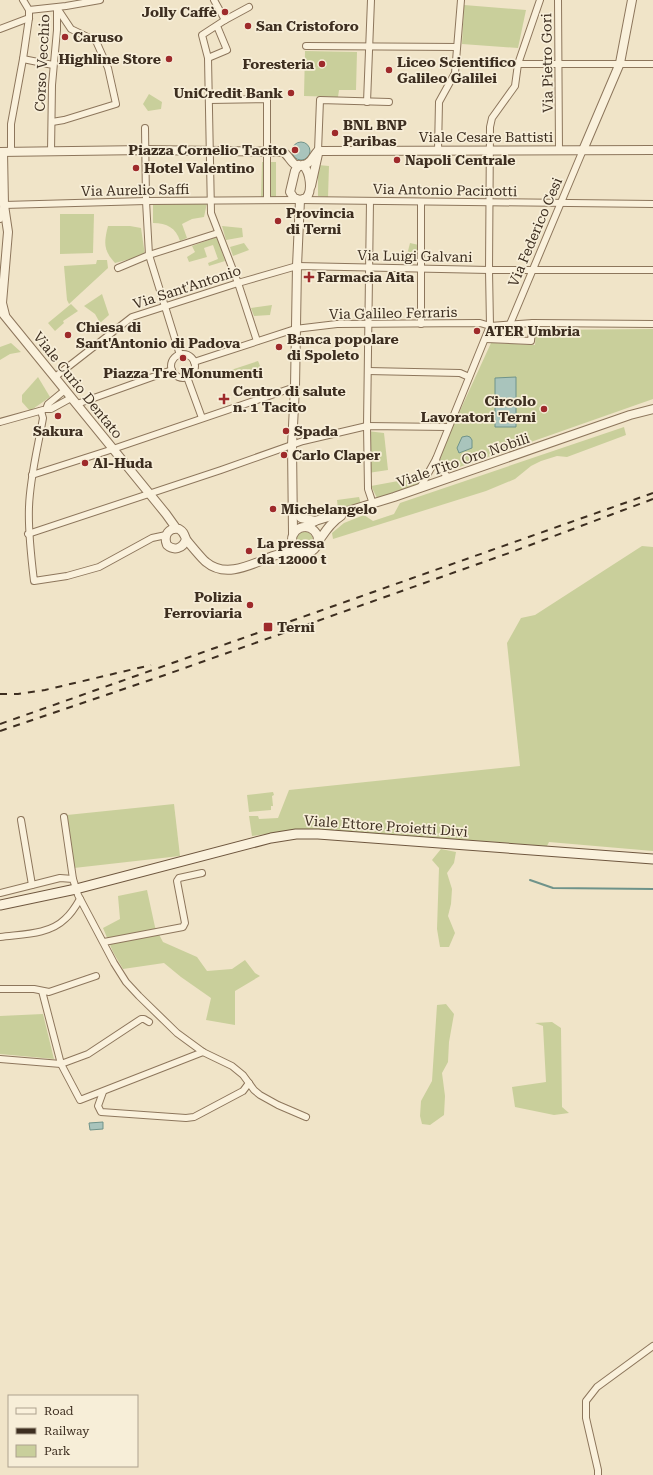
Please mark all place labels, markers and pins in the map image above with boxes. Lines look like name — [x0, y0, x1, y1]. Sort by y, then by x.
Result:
place label: Jolly Caffè — [142, 4, 217, 20]
marker: Jolly Caffè — [220, 7, 230, 17]
place label: San Cristoforo — [256, 18, 359, 34]
marker: San Cristoforo — [243, 21, 253, 31]
place label: Caruso — [73, 29, 123, 45]
marker: Caruso — [60, 32, 70, 42]
place label: Highline Store — [59, 51, 161, 67]
marker: Highline Store — [164, 54, 174, 64]
place label: Liceo Scientifico Galileo Galilei — [397, 54, 516, 86]
place label: Foresteria — [242, 56, 315, 72]
marker: Foresteria — [317, 59, 327, 69]
marker: Liceo Scientifico Galileo Galilei — [384, 65, 394, 75]
place label: UniCredit Bank — [174, 85, 283, 101]
marker: UniCredit Bank — [286, 88, 296, 98]
place label: BNL BNP Paribas — [343, 117, 407, 149]
marker: BNL BNP Paribas — [330, 128, 340, 138]
place label: Piazza Cornelio Tacito — [128, 142, 287, 158]
marker: Piazza Cornelio Tacito — [290, 145, 300, 155]
place label: Napoli Centrale — [405, 152, 516, 168]
marker: Napoli Centrale — [392, 155, 402, 165]
place label: Hotel Valentino — [144, 160, 255, 176]
marker: Hotel Valentino — [131, 163, 141, 173]
place label: Provincia di Terni — [286, 205, 355, 237]
marker: Provincia di Terni — [273, 216, 283, 226]
place label: Farmacia Aita — [317, 269, 415, 285]
marker: Farmacia Aita — [304, 272, 314, 282]
place label: Chiesa di Sant'Antonio di Padova — [76, 319, 241, 351]
place label: ATER Umbria — [485, 323, 581, 339]
marker: ATER Umbria — [472, 326, 482, 336]
marker: Chiesa di Sant'Antonio di Padova — [63, 330, 73, 340]
place label: Banca popolare di Spoleto — [287, 331, 399, 363]
marker: Banca popolare di Spoleto — [274, 342, 284, 352]
marker: Piazza Tre Monumenti — [178, 353, 188, 363]
place label: Piazza Tre Monumenti — [103, 365, 263, 381]
place label: Centro di salute n. 1 Tacito — [233, 383, 346, 415]
marker: Centro di salute n. 1 Tacito — [218, 393, 230, 405]
place label: Circolo Lavoratori Terni — [421, 393, 536, 425]
marker: Circolo Lavoratori Terni — [539, 404, 549, 414]
marker: Sakura — [53, 411, 63, 421]
place label: Sakura — [33, 423, 84, 439]
place label: Spada — [294, 423, 339, 439]
marker: Spada — [281, 426, 291, 436]
place label: Carlo Claper — [292, 447, 381, 463]
marker: Carlo Claper — [279, 450, 289, 460]
place label: Al-Huda — [93, 455, 153, 471]
marker: Al-Huda — [80, 458, 90, 468]
place label: Michelangelo — [281, 501, 377, 517]
marker: Michelangelo — [268, 504, 278, 514]
place label: La pressa da 12000 t — [257, 535, 327, 567]
marker: La pressa da 12000 t — [244, 546, 254, 556]
place label: Polizia Ferroviaria — [164, 589, 243, 621]
marker: Polizia Ferroviaria — [245, 600, 255, 610]
place label: Terni — [277, 619, 315, 635]
marker: Terni — [262, 621, 274, 633]

